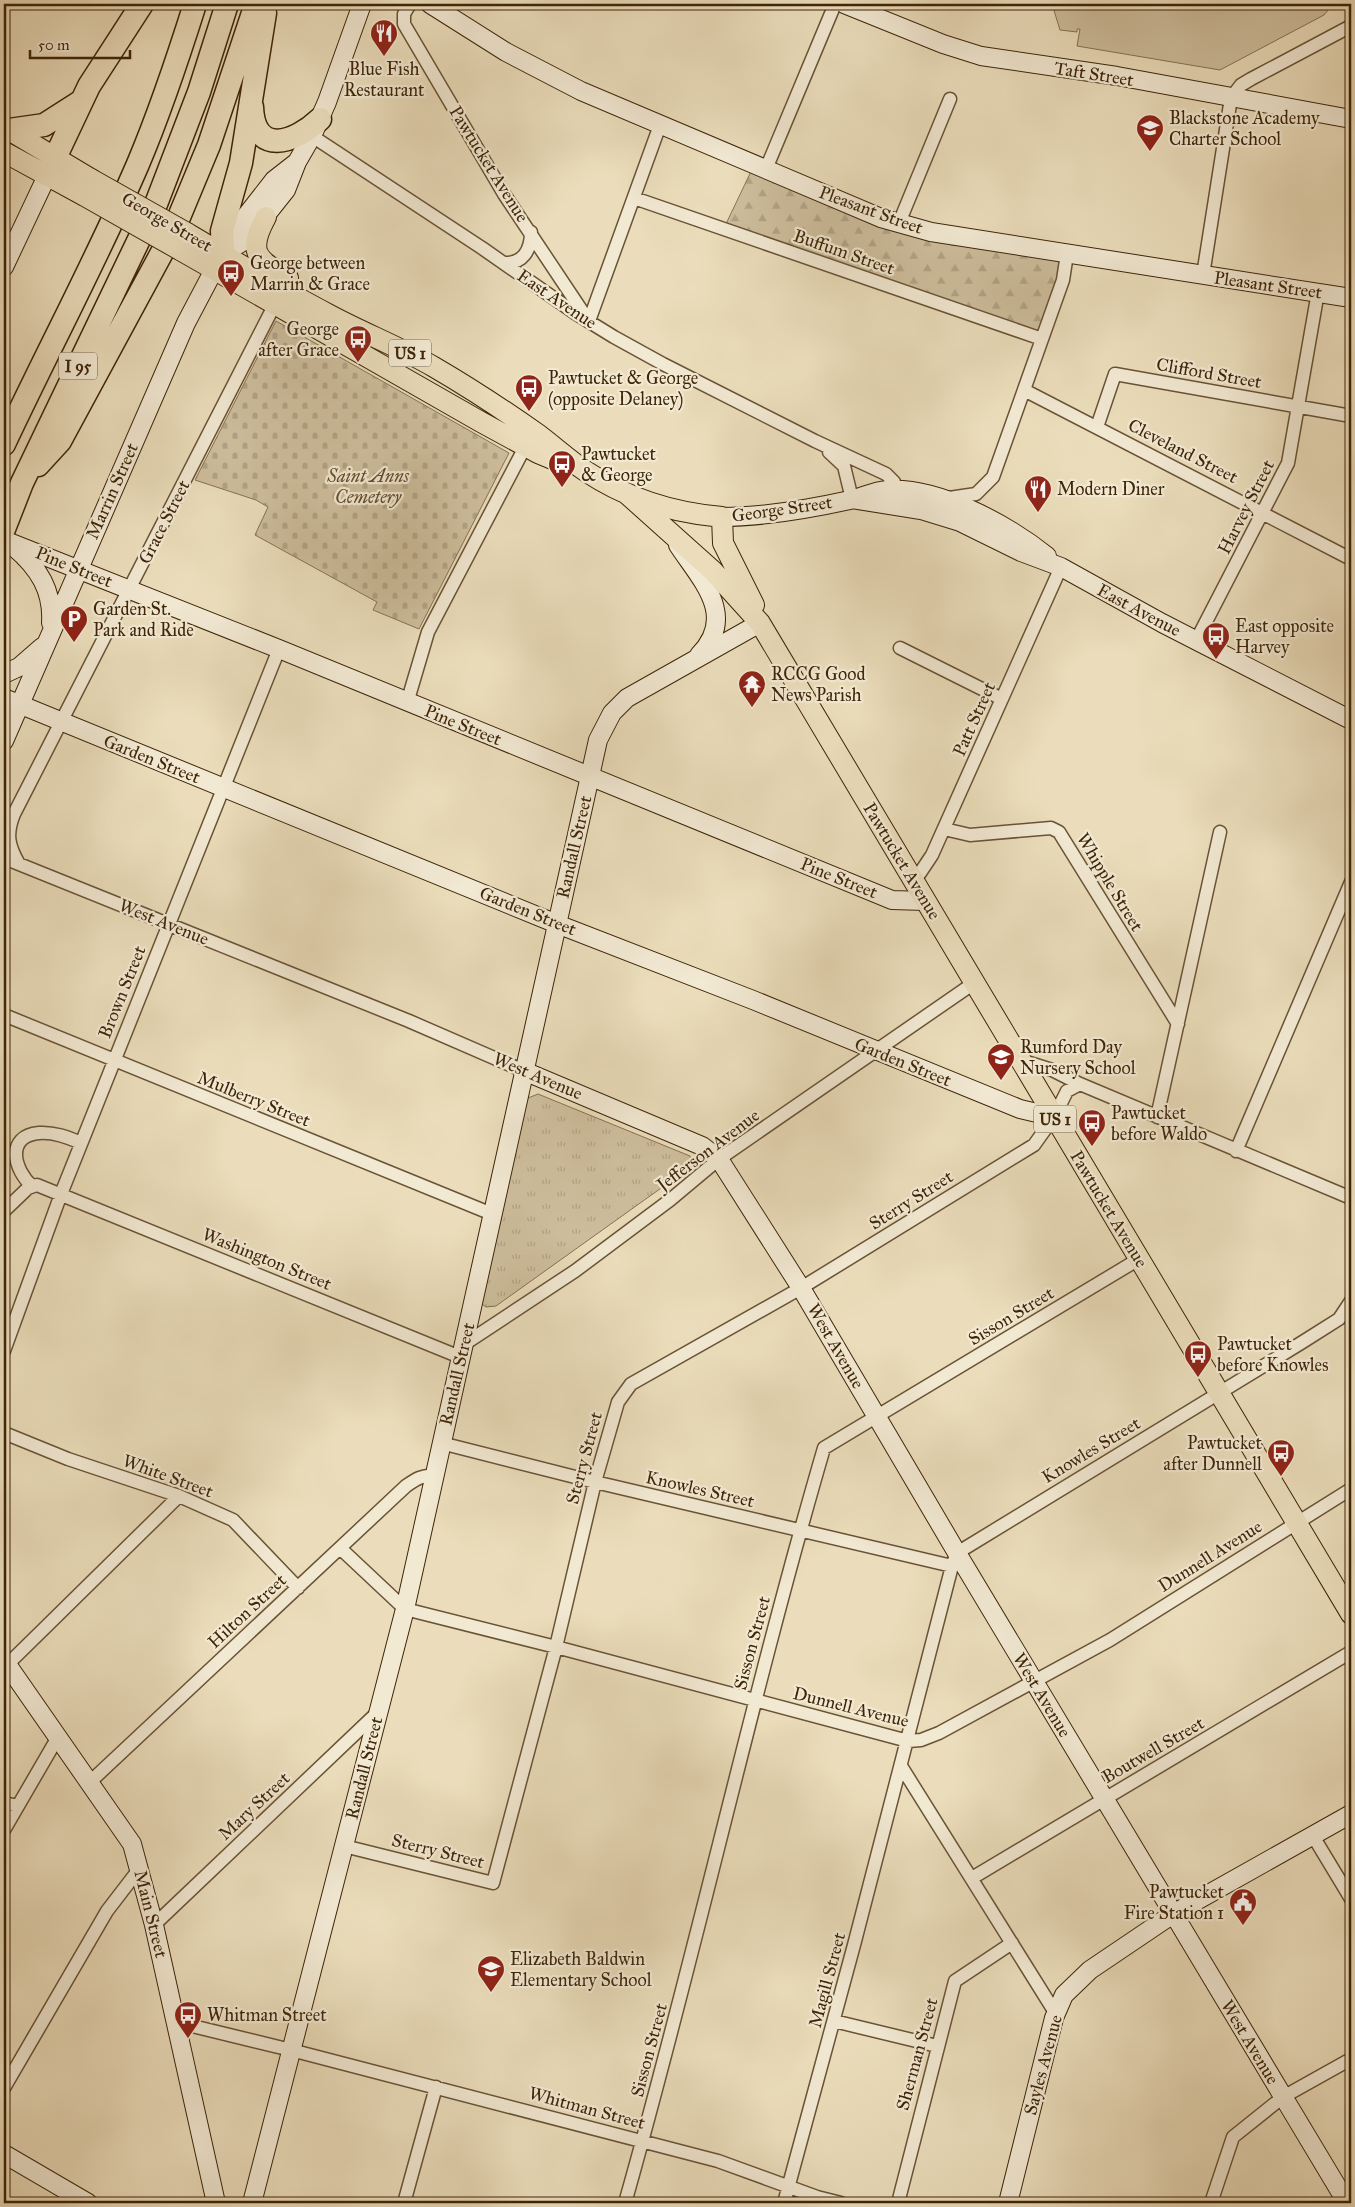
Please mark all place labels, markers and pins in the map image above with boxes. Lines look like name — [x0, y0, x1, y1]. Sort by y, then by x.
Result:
restaurant icon: Blue Fish Restaurant — [369, 18, 399, 57]
place label: Blue Fish Restaurant — [344, 58, 425, 101]
place label: Blackstone Academy Charter School — [1169, 107, 1320, 150]
school or university icon: Blackstone Academy Charter School — [1135, 113, 1165, 152]
place label: George between Marrin & Grace — [250, 252, 370, 295]
bus stop icon: George between Marrin & Grace — [216, 258, 246, 297]
place label: George after Grace — [258, 318, 339, 361]
bus stop icon: George after Grace — [343, 324, 373, 363]
place label: Pawtucket & George (opposite Delaney) — [548, 367, 698, 411]
bus stop icon: Pawtucket & George (opposite Delaney) — [514, 373, 544, 412]
place label: Pawtucket & George — [581, 443, 657, 487]
bus stop icon: Pawtucket & George — [547, 449, 577, 488]
restaurant icon: Modern Diner — [1023, 474, 1053, 513]
place label: Modern Diner — [1057, 478, 1165, 500]
place label: Garden St. Park and Ride — [93, 598, 194, 641]
parking icon: Garden St. Park and Ride — [59, 604, 89, 643]
place label: East opposite Harvey — [1235, 615, 1334, 658]
bus stop icon: East opposite Harvey — [1201, 621, 1231, 660]
place label: RCCG Good News Parish — [771, 663, 866, 706]
temple icon: RCCG Good News Parish — [737, 669, 767, 708]
place label: Rumford Day Nursery School — [1020, 1036, 1136, 1079]
school or university icon: Rumford Day Nursery School — [986, 1042, 1016, 1081]
place label: Pawtucket before Waldo — [1111, 1102, 1207, 1145]
bus stop icon: Pawtucket before Waldo — [1077, 1108, 1107, 1147]
place label: Pawtucket before Knowles — [1217, 1333, 1329, 1376]
bus stop icon: Pawtucket before Knowles — [1183, 1339, 1213, 1378]
place label: Pawtucket after Dunnell — [1163, 1432, 1263, 1475]
bus stop icon: Pawtucket after Dunnell — [1266, 1438, 1296, 1477]
place label: Pawtucket Fire Station 1 — [1124, 1881, 1225, 1924]
public building icon: Pawtucket Fire Station 1 — [1228, 1887, 1258, 1926]
place label: Elizabeth Baldwin Elementary School — [510, 1948, 652, 1991]
school or university icon: Elizabeth Baldwin Elementary School — [476, 1954, 506, 1993]
bus stop icon: Whitman Street — [173, 2000, 203, 2039]
place label: Whitman Street — [207, 2004, 327, 2026]

